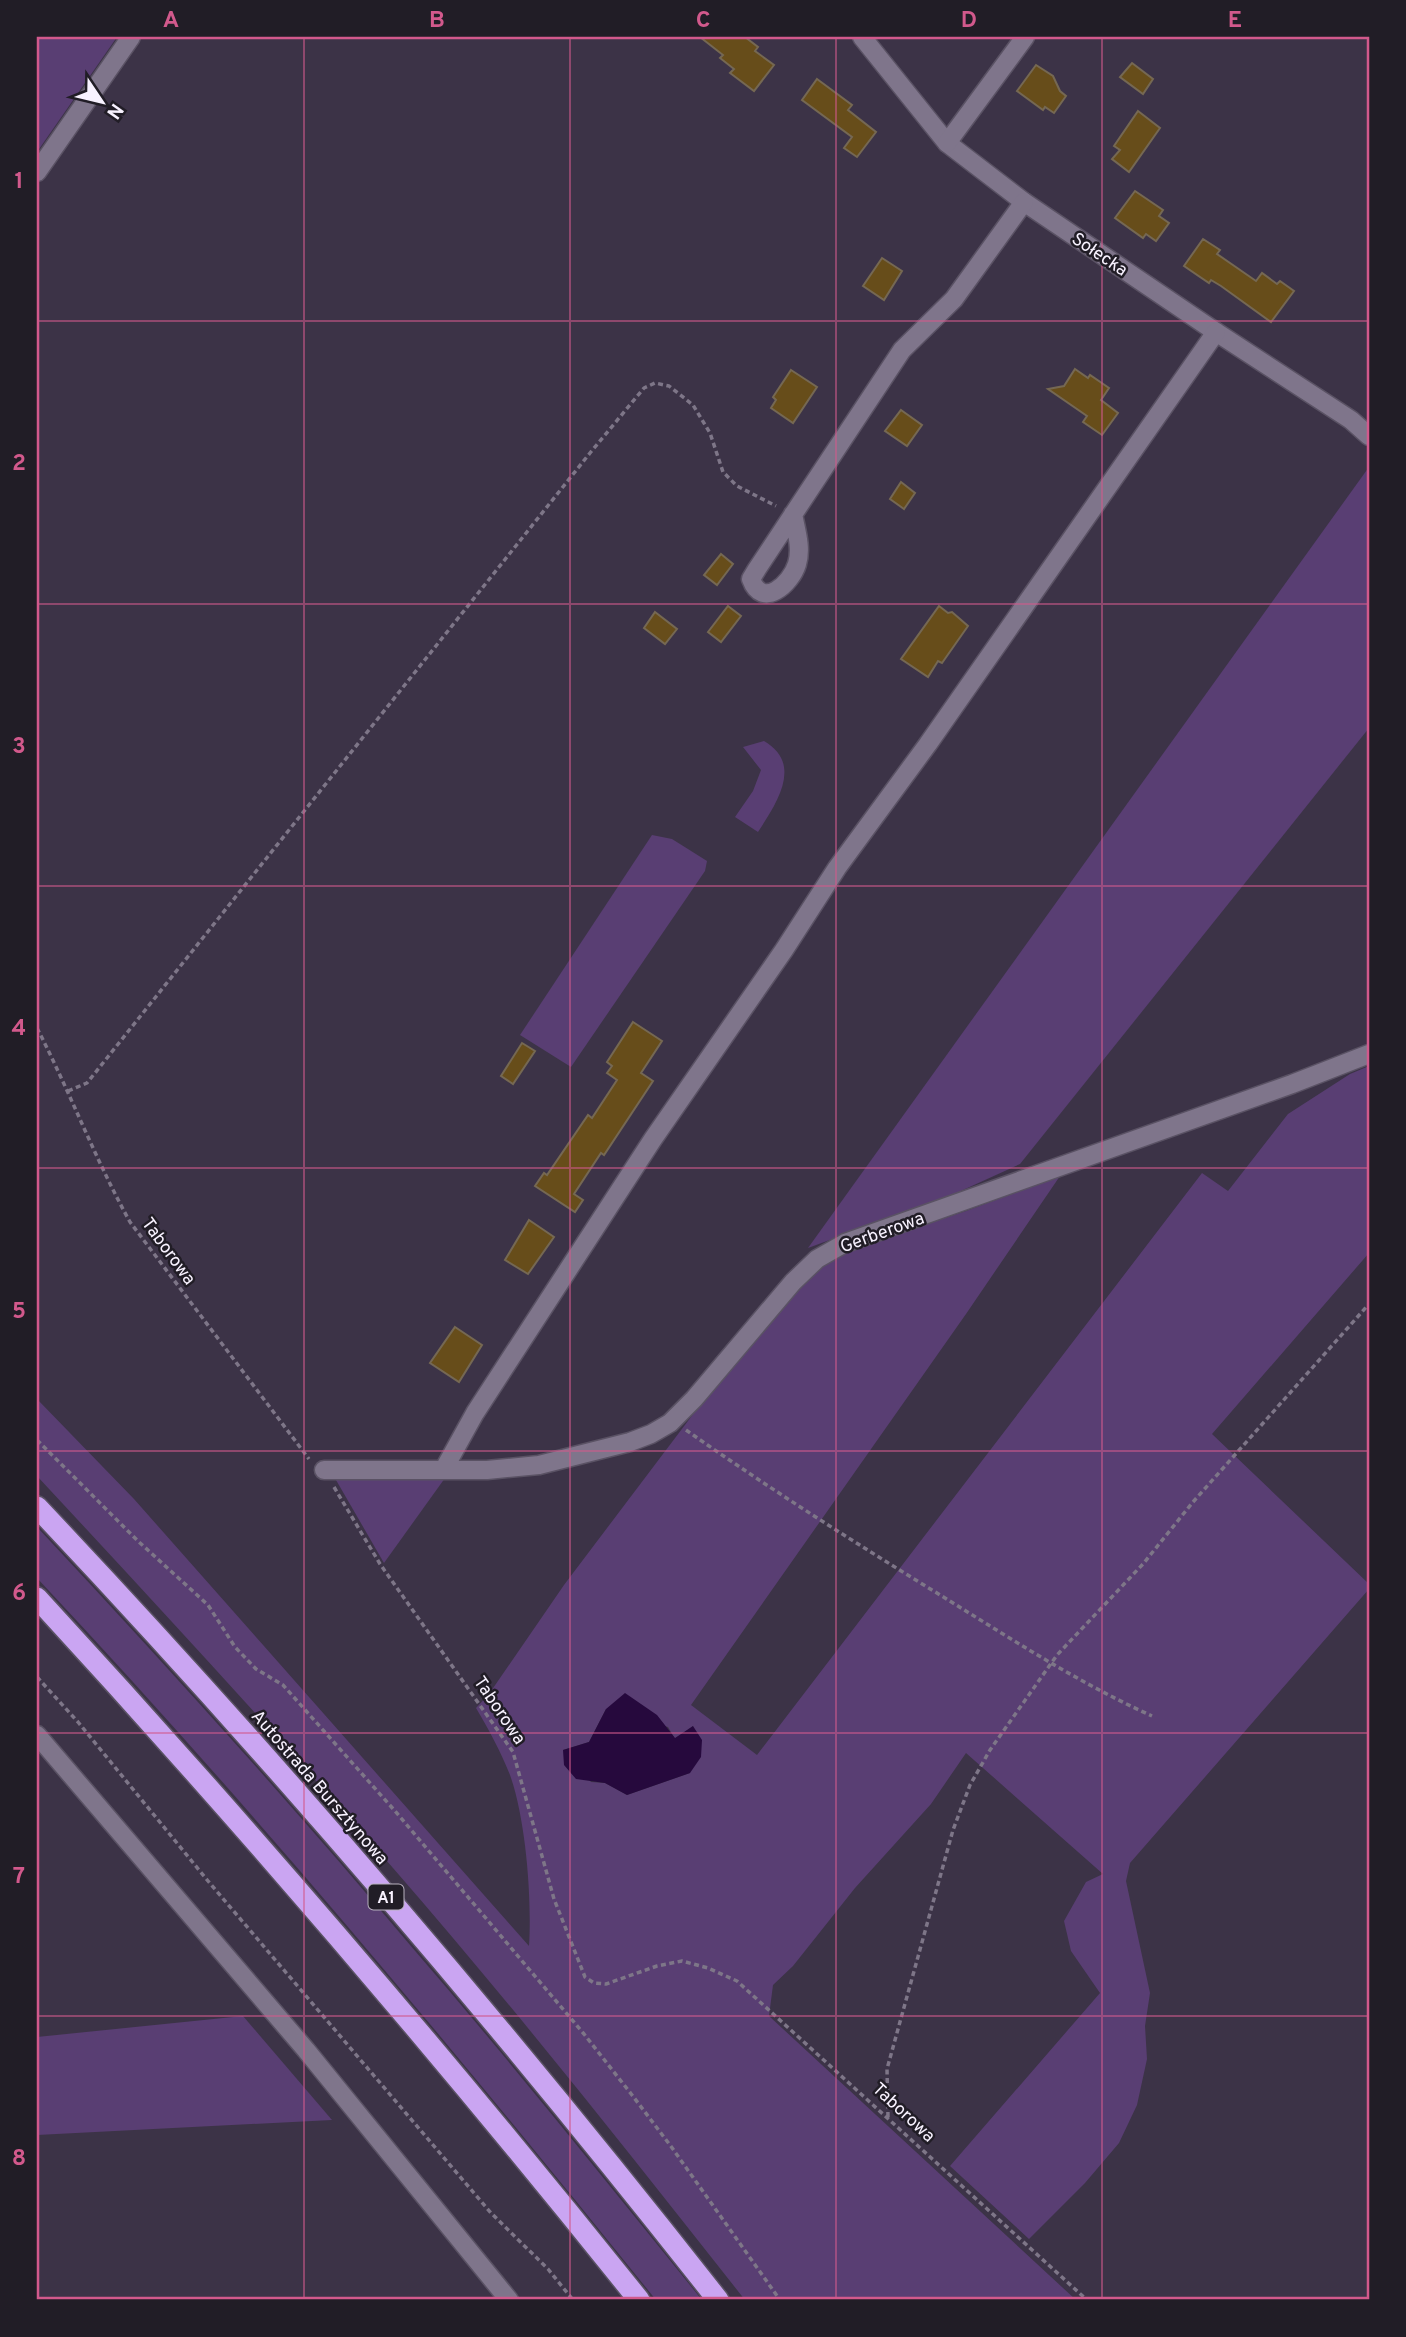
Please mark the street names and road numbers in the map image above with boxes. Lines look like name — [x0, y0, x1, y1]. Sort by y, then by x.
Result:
street label: Sołecka — [1067, 228, 1132, 282]
street label: Gerberowa — [837, 1208, 928, 1259]
street label: Taborowa — [136, 1214, 200, 1290]
street label: Taborowa — [467, 1672, 530, 1749]
street label: Autostrada Bursztynowa — [245, 1706, 393, 1870]
road number: A1 — [368, 1884, 404, 1910]
street label: Taborowa — [867, 2078, 939, 2148]

